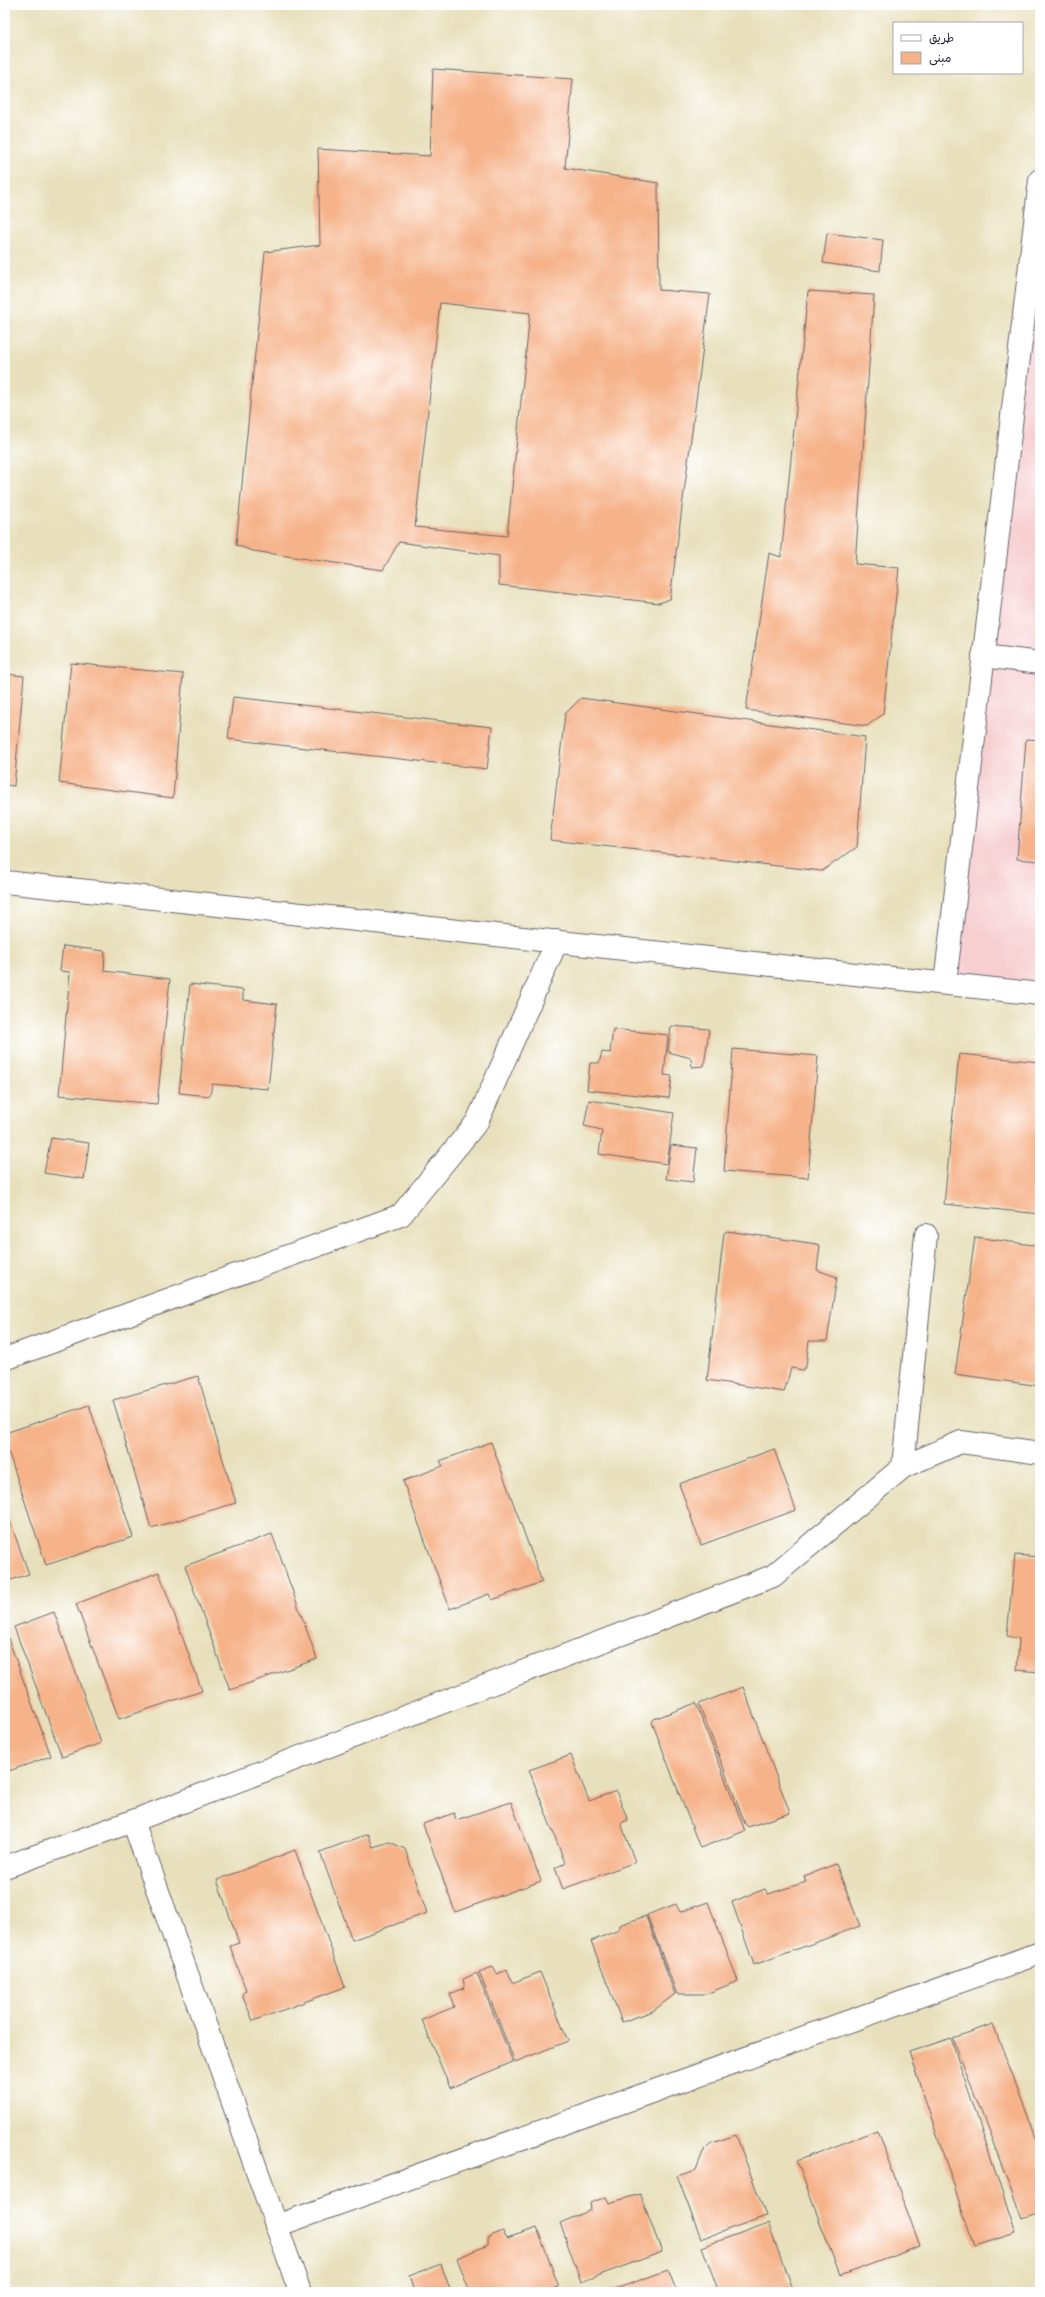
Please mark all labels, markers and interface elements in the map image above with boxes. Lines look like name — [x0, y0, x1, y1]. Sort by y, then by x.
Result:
legend — [893, 22, 1023, 74]
text: طريق — [929, 30, 954, 46]
text: مبنى — [929, 50, 952, 66]

